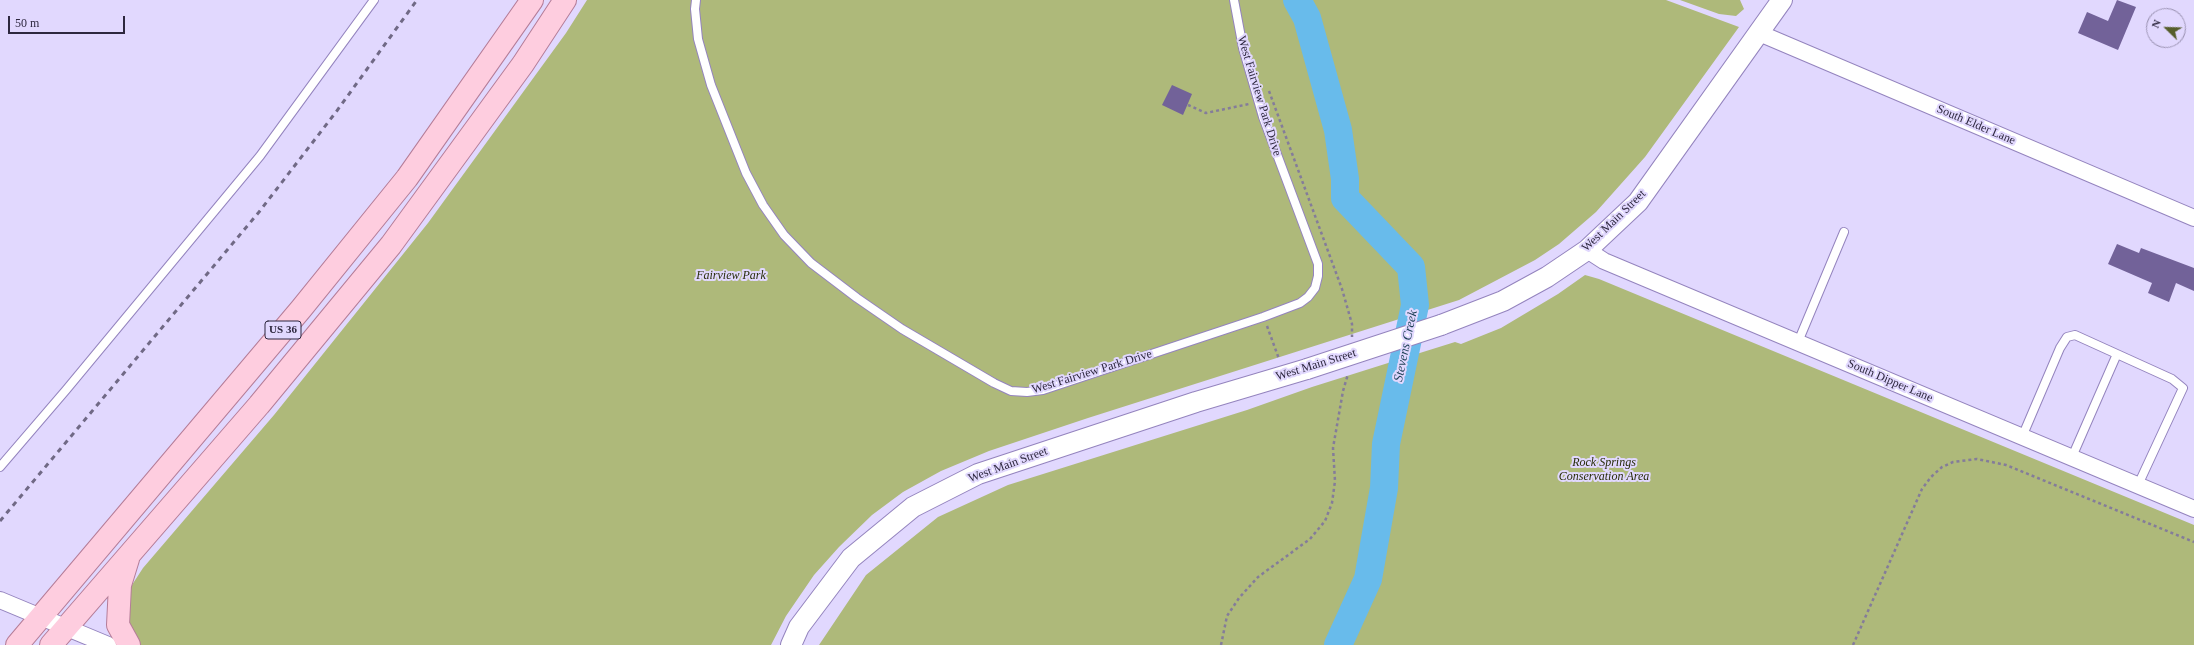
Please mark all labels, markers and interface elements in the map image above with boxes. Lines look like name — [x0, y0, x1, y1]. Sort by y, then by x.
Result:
scale bar — [10, 8, 127, 34]
north arrow — [2146, 8, 2186, 48]
text: 50 m — [15, 16, 39, 30]
text: N — [2149, 18, 2163, 30]
street label: West Fairview Park Drive — [1234, 34, 1284, 158]
street label: South Elder Lane — [1935, 102, 2017, 148]
street label: West Main Street — [1579, 187, 1649, 255]
park label: Fairview Park — [696, 269, 766, 283]
water label: Stevens Creek — [1391, 309, 1421, 383]
road number: US 36 — [265, 321, 301, 339]
street label: West Main Street — [1274, 346, 1358, 384]
street label: West Fairview Park Drive — [1030, 347, 1154, 397]
street label: South Dipper Lane — [1845, 357, 1935, 405]
street label: West Main Street — [967, 444, 1049, 486]
park label: Rock Springs Conservation Area — [1559, 456, 1649, 484]

